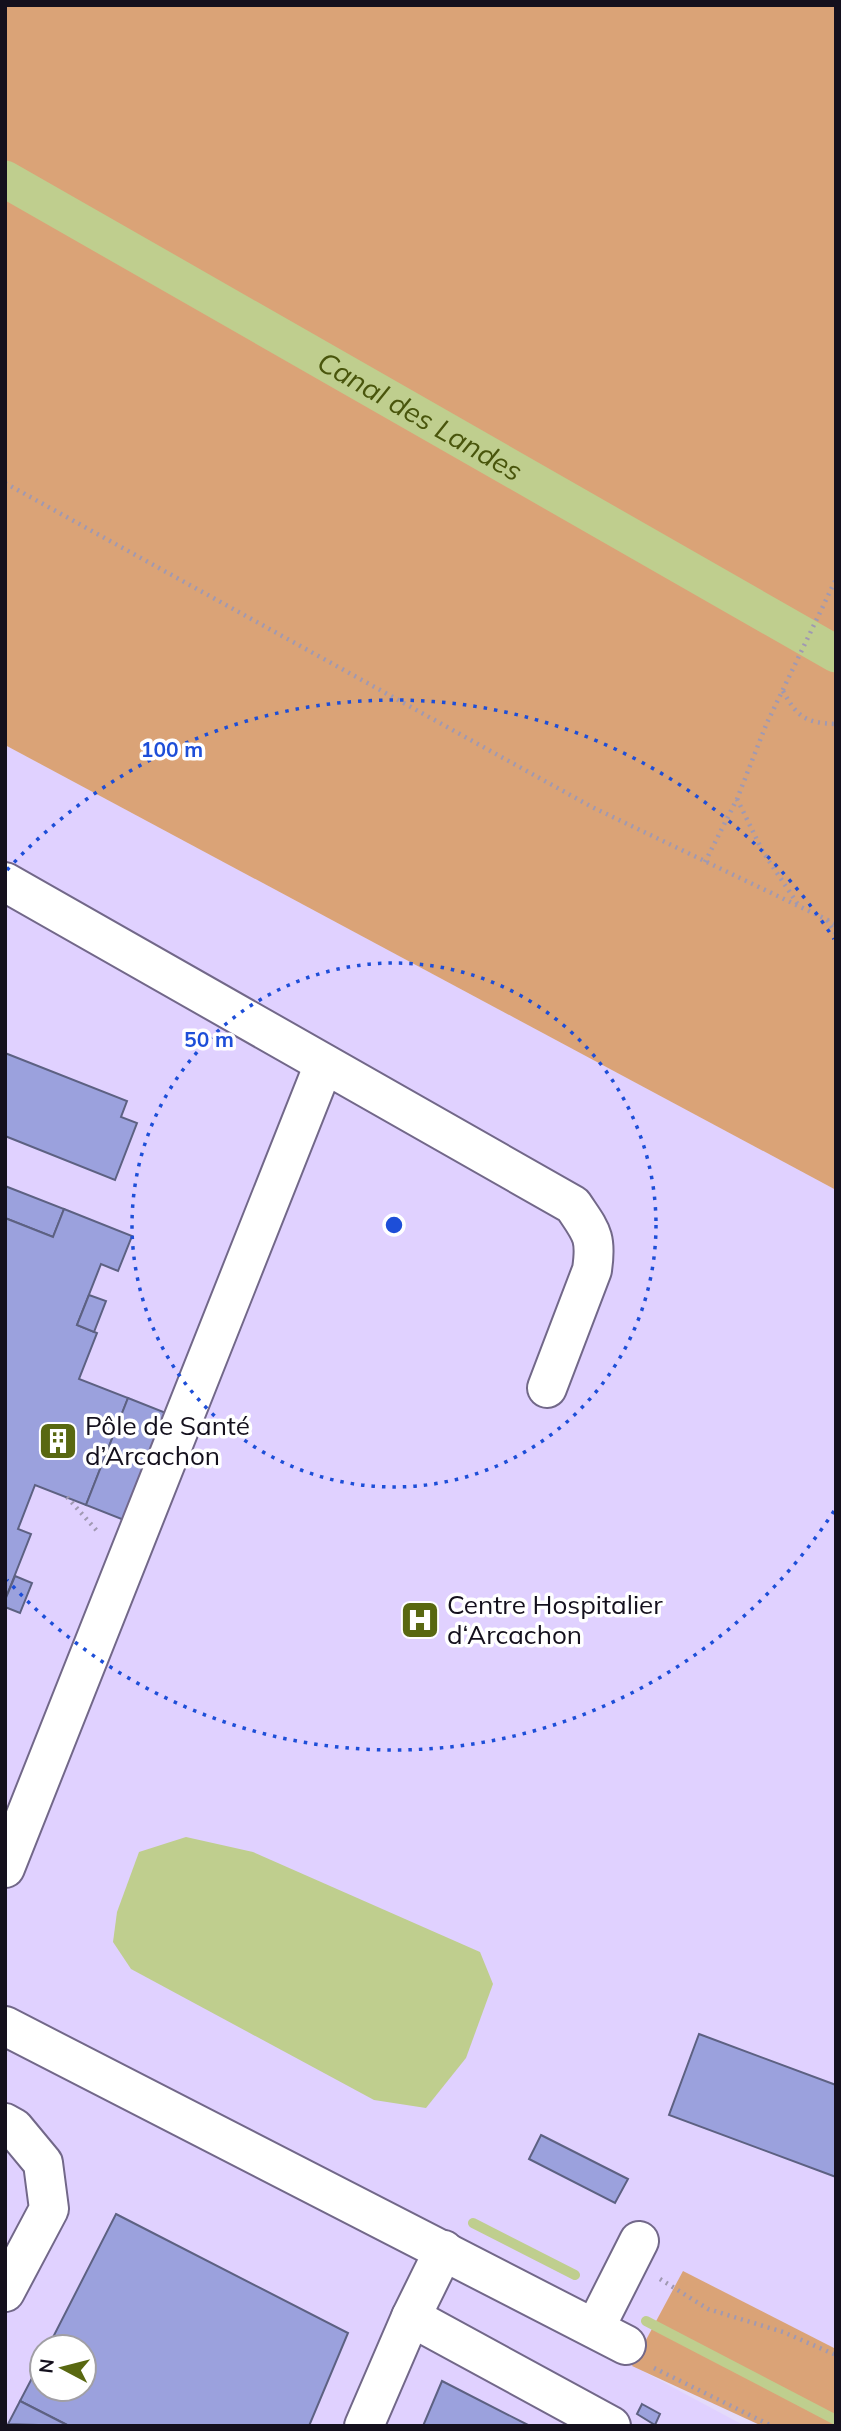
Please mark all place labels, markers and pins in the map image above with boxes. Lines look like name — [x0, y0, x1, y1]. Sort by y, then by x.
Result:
centre of rings — [382, 1213, 406, 1237]
place label: Pôle de Santé d’Arcachon — [85, 1409, 250, 1472]
building icon: Pôle de Santé d’Arcachon — [37, 1420, 79, 1462]
place label: Centre Hospitalier d‘Arcachon — [447, 1588, 663, 1651]
hospital icon: Centre Hospitalier d‘Arcachon — [399, 1599, 441, 1641]

